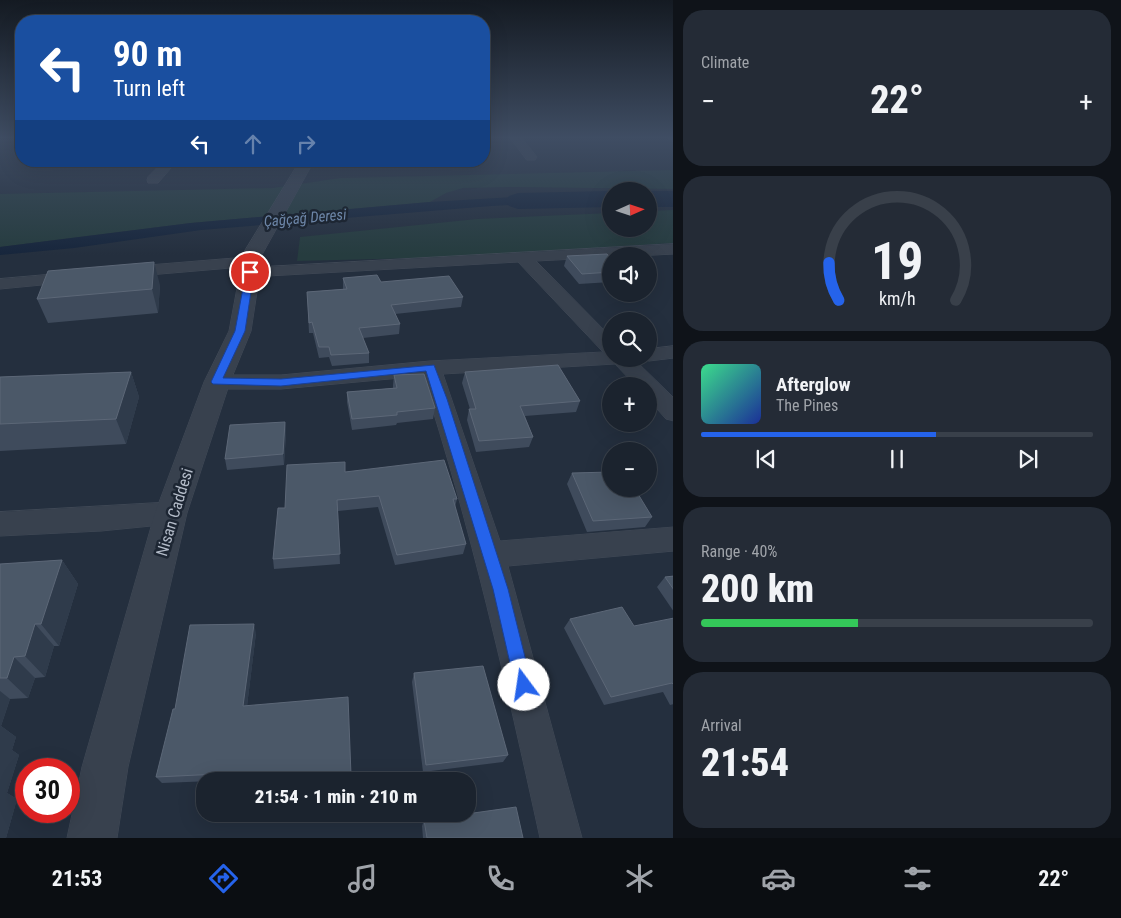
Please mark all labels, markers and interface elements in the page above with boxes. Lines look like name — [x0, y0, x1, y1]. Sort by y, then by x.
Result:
text: 90 m — [113, 34, 182, 75]
icon: left — [30, 35, 95, 100]
text: Climate — [701, 53, 749, 72]
text: Turn left — [113, 76, 185, 101]
text: 22° — [870, 78, 924, 122]
text: − — [701, 85, 715, 118]
text: + — [1079, 85, 1093, 118]
icon: left — [186, 130, 214, 158]
icon: ahead — [239, 130, 267, 158]
icon: right — [292, 130, 320, 158]
north arrow — [602, 182, 658, 238]
map controls — [602, 182, 657, 497]
water label: Çağçağ Deresi — [263, 205, 348, 231]
text: 19 — [871, 231, 923, 292]
button: sound — [602, 247, 657, 302]
pin — [229, 251, 271, 293]
icon: arrive — [236, 258, 264, 286]
text: km/h — [879, 288, 915, 309]
button: search — [602, 312, 657, 367]
text: Afterglow — [776, 373, 850, 396]
button: + — [602, 377, 657, 432]
text: The Pines — [776, 396, 838, 415]
button: − — [602, 442, 657, 497]
icon: previous — [752, 445, 780, 473]
icon: pause — [883, 445, 911, 473]
icon: next — [1014, 445, 1042, 473]
street label: Nisan Caddesi — [152, 466, 197, 558]
text: Range · 40% — [701, 542, 777, 561]
text: 200 km — [701, 567, 814, 611]
position arrow — [497, 658, 549, 710]
text: Arrival — [701, 716, 742, 735]
text: 21:54 — [701, 741, 789, 785]
speed limit sign: 30 — [15, 758, 80, 823]
text: 21:54 · 1 min · 210 m — [255, 785, 417, 808]
icon: directions — [206, 861, 241, 896]
icon: music — [345, 861, 380, 896]
icon: phone — [483, 861, 518, 896]
icon: climate — [622, 861, 657, 896]
icon: car — [761, 861, 796, 896]
icon: filters — [900, 861, 935, 896]
text: 21:53 — [52, 866, 102, 891]
text: 22° — [1038, 866, 1069, 891]

